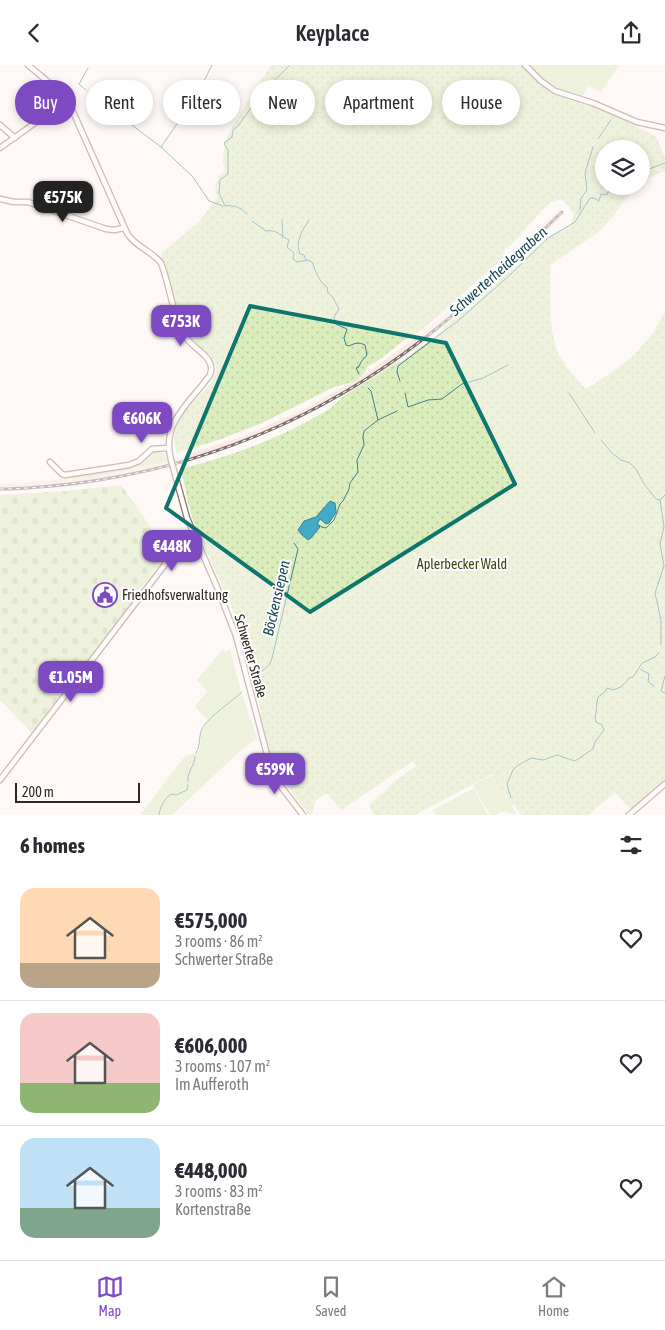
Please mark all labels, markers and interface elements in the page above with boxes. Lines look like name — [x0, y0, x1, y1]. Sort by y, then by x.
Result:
icon: back — [20, 19, 48, 47]
icon: share — [617, 19, 645, 47]
text: Keyplace — [296, 20, 369, 46]
chip: Buy — [15, 80, 76, 125]
chip: Rent — [86, 80, 153, 125]
chip: Filters — [163, 80, 240, 125]
chip: New — [250, 80, 315, 125]
chip: Apartment — [325, 80, 432, 125]
chip: House — [442, 80, 520, 125]
map controls — [595, 140, 650, 195]
button: layers — [595, 140, 650, 195]
pin: €575K — [28, 181, 98, 223]
text: €575K — [44, 188, 82, 206]
water label: Schwerterheidegraben — [445, 223, 550, 320]
pin: €753K — [146, 305, 216, 347]
text: €753K — [162, 312, 200, 330]
pin: €606K — [107, 401, 177, 444]
text: €606K — [123, 409, 161, 427]
pin: €448K — [137, 529, 207, 572]
text: €448K — [153, 537, 191, 555]
park label: Aplerbecker Wald — [417, 556, 507, 572]
water label: Böckensiepen — [259, 559, 293, 637]
public building icon: Friedhofsverwaltung — [92, 582, 118, 608]
place label: Friedhofsverwaltung — [122, 587, 228, 603]
street label: Schwerter Straße — [231, 612, 271, 700]
pin: €1.05M — [30, 661, 112, 703]
text: €1.05M — [49, 668, 93, 686]
pin: €599K — [240, 753, 310, 795]
text: €599K — [256, 760, 294, 778]
scale bar — [15, 780, 140, 803]
text: 200 m — [22, 784, 54, 800]
icon: filters — [617, 831, 645, 859]
text: 6 homes — [20, 833, 85, 857]
icon: home — [60, 908, 120, 968]
text: €575,000 — [175, 908, 247, 932]
icon: heart — [617, 924, 645, 952]
text: 3 rooms · 86 m² — [175, 932, 263, 950]
text: Schwerter Straße — [175, 950, 273, 968]
icon: home — [60, 1033, 120, 1093]
text: €606,000 — [175, 1033, 247, 1057]
icon: heart — [617, 1049, 645, 1077]
text: 3 rooms · 107 m² — [175, 1057, 270, 1075]
text: Im Aufferoth — [175, 1075, 249, 1093]
icon: home — [60, 1158, 120, 1218]
text: €448,000 — [175, 1158, 247, 1182]
icon: heart — [617, 1174, 645, 1202]
text: 3 rooms · 83 m² — [175, 1182, 263, 1200]
text: Kortenstraße — [175, 1200, 251, 1218]
tab: Map — [96, 1273, 124, 1319]
tab: Saved — [315, 1273, 346, 1319]
tab: Home — [538, 1273, 569, 1319]

